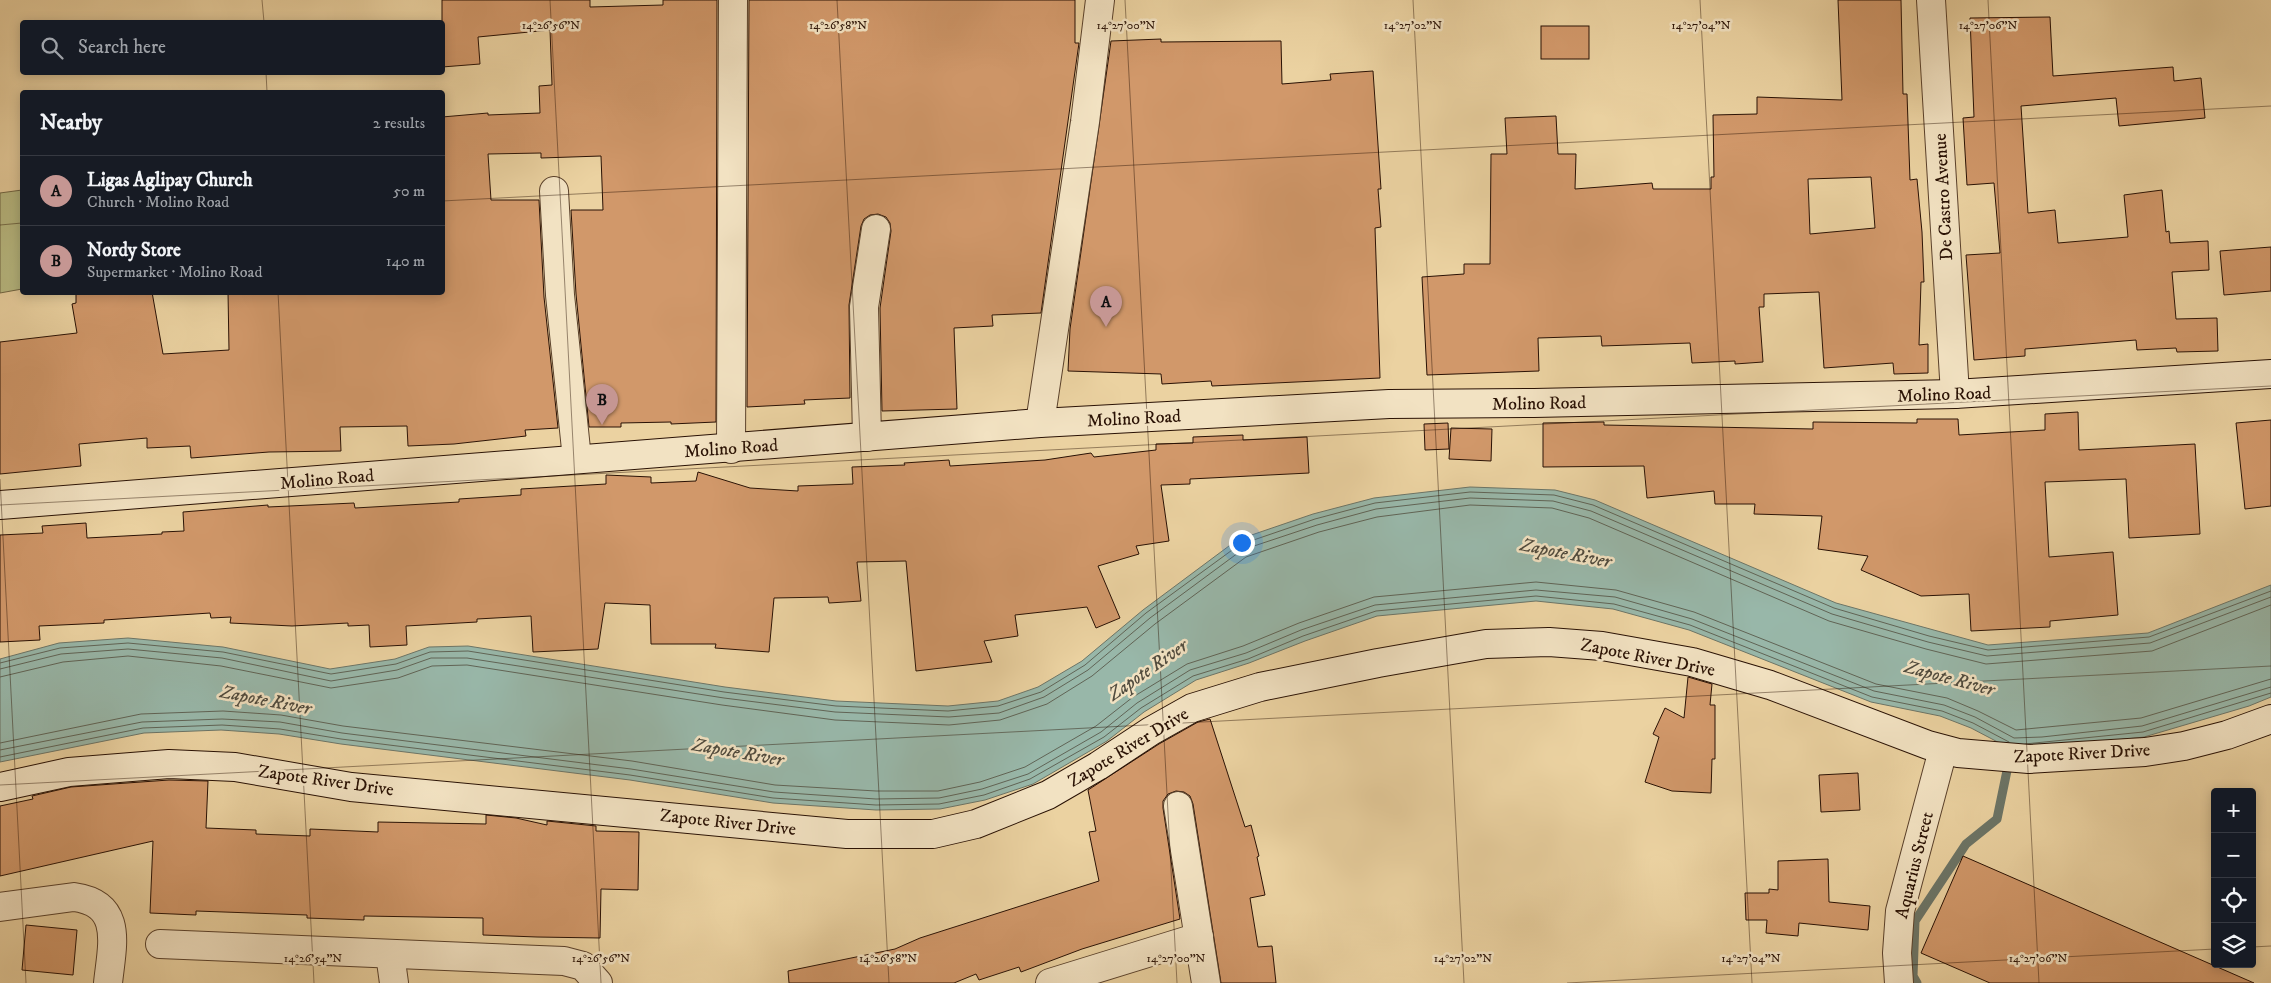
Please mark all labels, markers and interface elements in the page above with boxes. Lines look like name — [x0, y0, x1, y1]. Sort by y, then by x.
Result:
text: 14°26'56"N — [522, 18, 580, 33]
text: 14°26'58"N — [809, 18, 867, 33]
text: 14°27'00"N — [1097, 18, 1156, 33]
text: 14°27'02"N — [1384, 18, 1442, 33]
text: 14°27'04"N — [1671, 18, 1731, 33]
text: 14°27'06"N — [1959, 18, 2017, 33]
search box — [20, 20, 445, 75]
icon: search — [38, 34, 66, 62]
text: Search here — [78, 36, 166, 59]
text: Nearby — [40, 110, 102, 136]
text: 2 results — [373, 113, 425, 133]
street label: De Castro Avenue — [1930, 133, 1958, 261]
text: Ligas Aglipay Church — [87, 169, 253, 192]
text: A — [51, 181, 61, 201]
text: 50 m — [393, 181, 425, 201]
text: Church · Molino Road — [87, 192, 229, 212]
text: Nordy Store — [87, 239, 181, 262]
text: B — [51, 251, 61, 271]
text: 140 m — [386, 251, 425, 271]
text: Supermarket · Molino Road — [87, 262, 262, 282]
pin: A — [1090, 286, 1122, 327]
street label: Molino Road — [1897, 382, 1991, 408]
pin: B — [586, 384, 618, 425]
street label: Molino Road — [1492, 392, 1586, 416]
street label: Molino Road — [1086, 406, 1182, 432]
street label: Molino Road — [683, 435, 779, 463]
street label: Molino Road — [279, 465, 375, 495]
your location — [1229, 530, 1255, 556]
water label: Zapote River — [1517, 533, 1615, 575]
water label: Zapote River — [1103, 633, 1195, 707]
street label: Zapote River Drive — [1579, 634, 1717, 682]
water label: Zapote River — [1901, 655, 1999, 703]
water label: Zapote River — [217, 680, 315, 722]
street label: Zapote River Drive — [1064, 703, 1193, 792]
water label: Zapote River — [689, 733, 787, 773]
street label: Zapote River Drive — [2013, 739, 2151, 769]
street label: Zapote River Drive — [257, 761, 395, 801]
map controls — [2211, 788, 2256, 968]
button: + — [2211, 788, 2256, 833]
street label: Zapote River Drive — [659, 805, 797, 841]
street label: Aquarius Street — [1891, 809, 1939, 921]
button: − — [2211, 833, 2256, 878]
button: locate — [2211, 878, 2256, 923]
button: layers — [2211, 923, 2256, 968]
text: 14°26'54"N — [284, 951, 342, 966]
text: 14°26'56"N — [572, 951, 630, 966]
text: 14°26'58"N — [859, 951, 917, 966]
text: 14°27'00"N — [1147, 951, 1206, 966]
text: 14°27'02"N — [1434, 951, 1492, 966]
text: 14°27'04"N — [1721, 951, 1781, 966]
text: 14°27'06"N — [2009, 951, 2067, 966]

